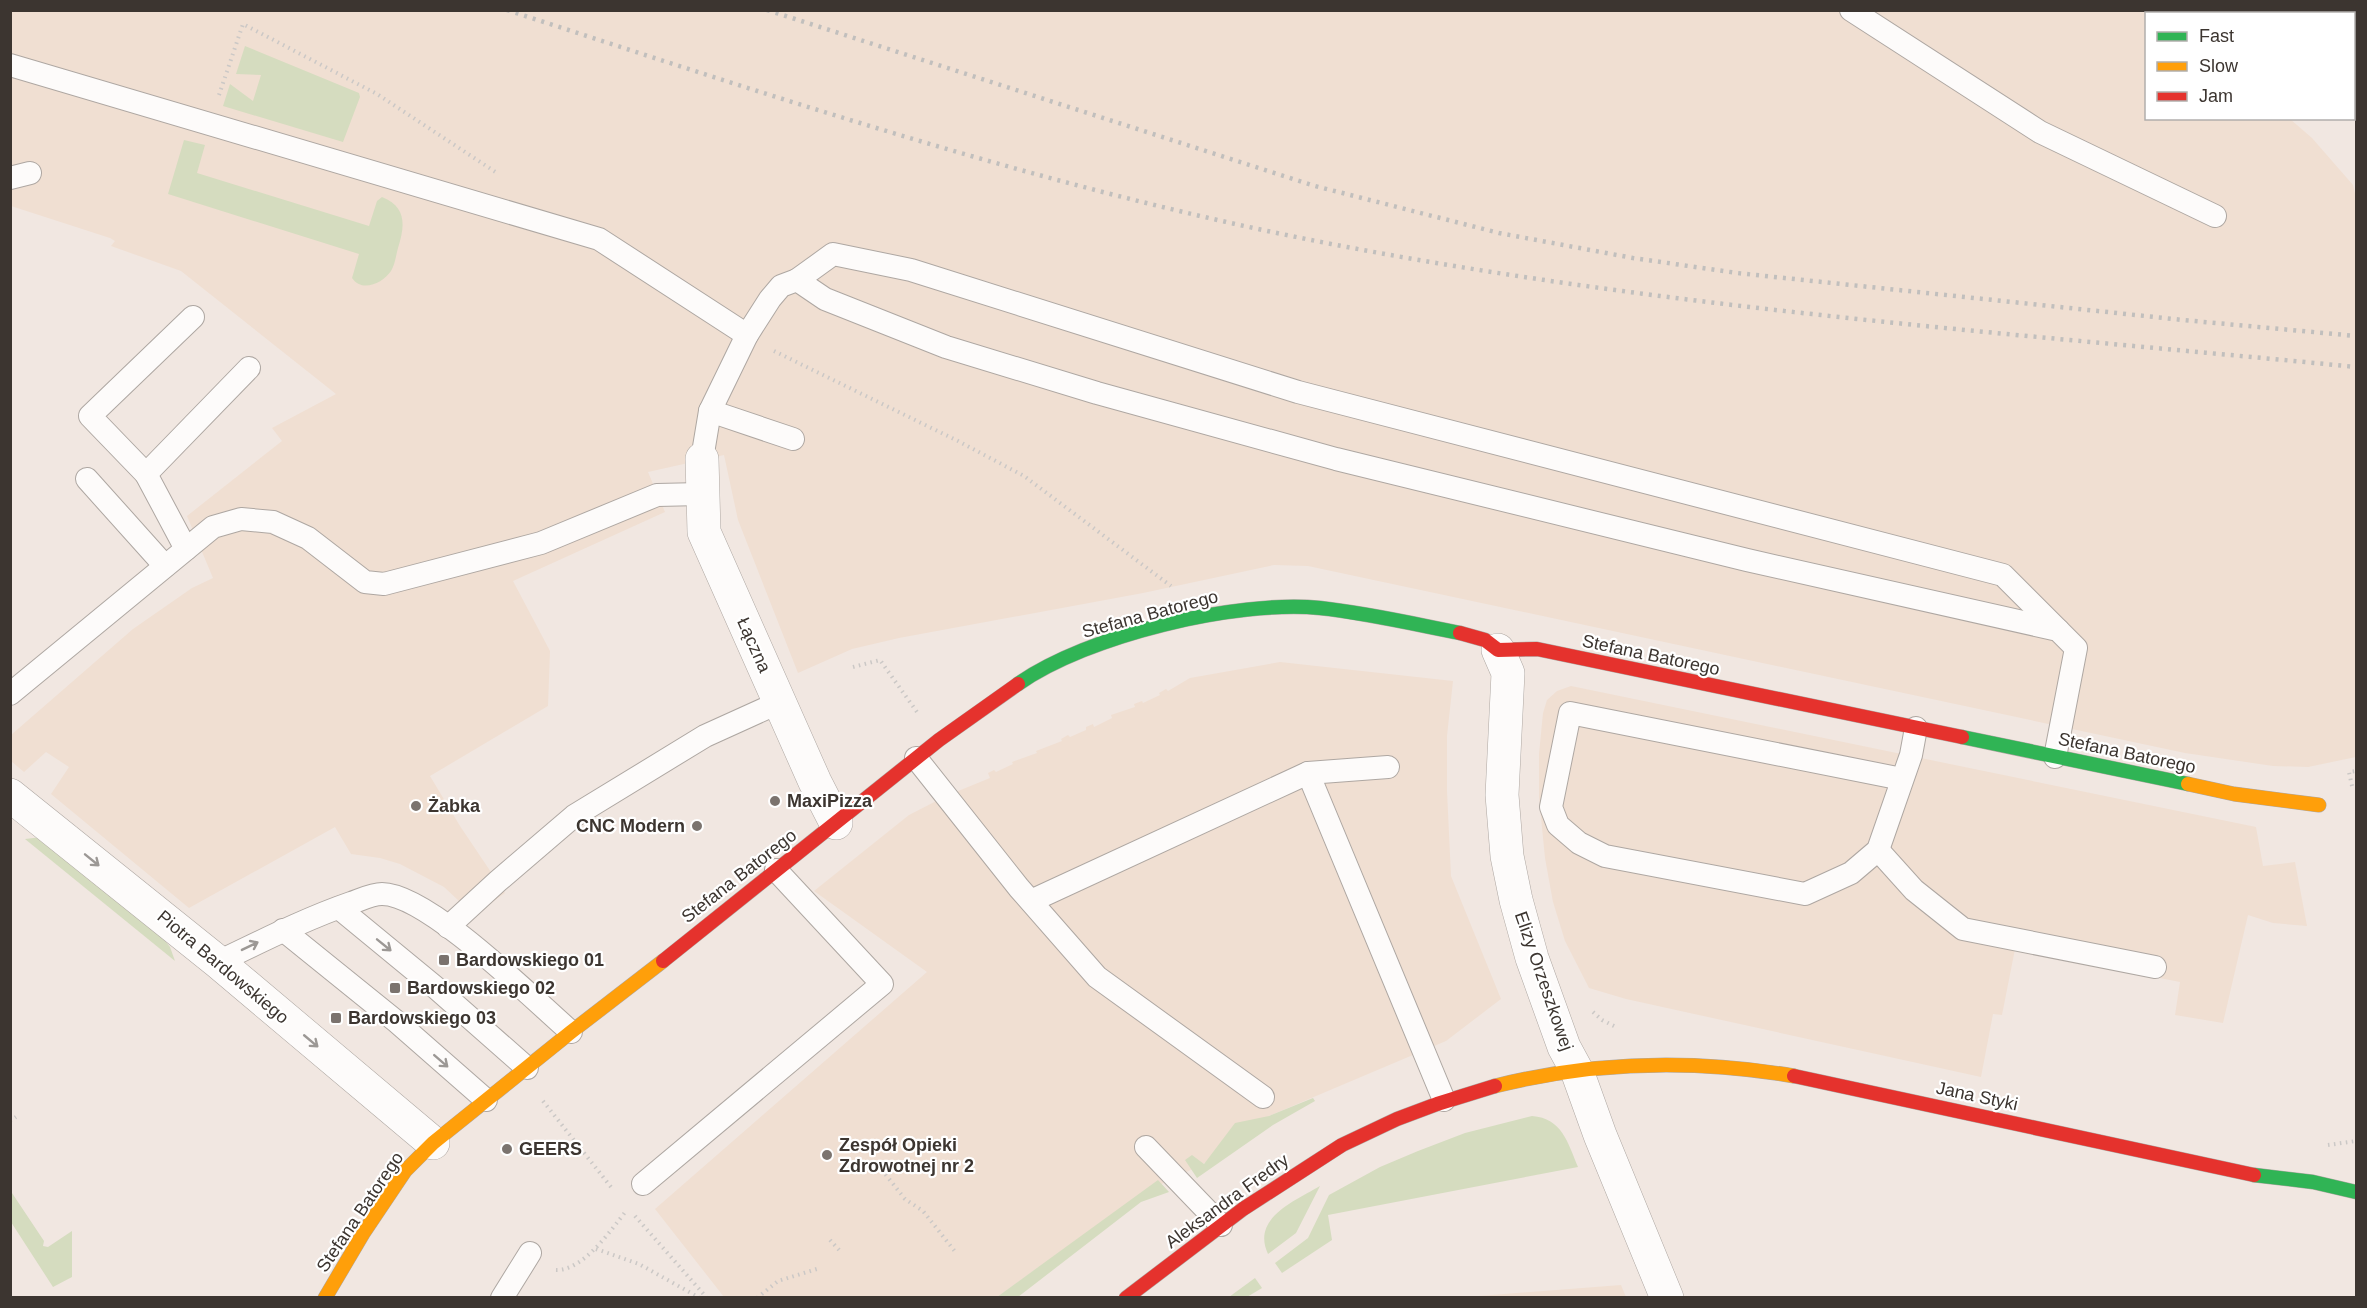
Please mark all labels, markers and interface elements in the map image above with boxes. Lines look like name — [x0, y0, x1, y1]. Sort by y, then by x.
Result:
legend — [2145, 12, 2355, 120]
text: Fast — [2199, 26, 2234, 46]
text: Slow — [2199, 56, 2239, 76]
text: Jam — [2199, 86, 2233, 106]
street label: Stefana Batorego — [1080, 586, 1220, 642]
street label: Łączna — [733, 614, 775, 676]
street label: Stefana Batorego — [1580, 631, 1722, 679]
street label: Stefana Batorego — [2056, 729, 2198, 777]
place label: MaxiPizza — [787, 791, 873, 811]
marker: MaxiPizza — [768, 794, 782, 808]
place label: Żabka — [428, 796, 481, 816]
marker: Żabka — [409, 799, 423, 813]
place label: CNC Modern — [576, 816, 685, 836]
marker: CNC Modern — [690, 819, 704, 833]
street label: Stefana Batorego — [678, 825, 800, 927]
one-way arrow — [84, 853, 99, 867]
street label: Piotra Bardowskiego — [153, 906, 293, 1028]
street label: Elizy Orzeszkowej — [1511, 909, 1577, 1053]
one-way arrow — [376, 938, 392, 951]
one-way arrow — [241, 940, 259, 951]
place label: Bardowskiego 01 — [456, 950, 604, 970]
marker: Bardowskiego 01 — [437, 953, 451, 967]
place label: Bardowskiego 02 — [407, 978, 555, 998]
marker: Bardowskiego 02 — [388, 981, 402, 995]
place label: Bardowskiego 03 — [348, 1008, 496, 1028]
marker: Bardowskiego 03 — [329, 1011, 343, 1025]
one-way arrow — [303, 1034, 319, 1047]
one-way arrow — [433, 1054, 448, 1068]
street label: Jana Styki — [1934, 1078, 2020, 1114]
place label: Zespół Opieki Zdrowotnej nr 2 — [839, 1135, 974, 1176]
place label: GEERS — [519, 1139, 582, 1159]
marker: GEERS — [500, 1142, 514, 1156]
street label: Stefana Batorego — [313, 1148, 407, 1276]
marker: Zespół Opieki Zdrowotnej nr 2 — [820, 1148, 834, 1162]
street label: Aleksandra Fredry — [1162, 1150, 1292, 1252]

